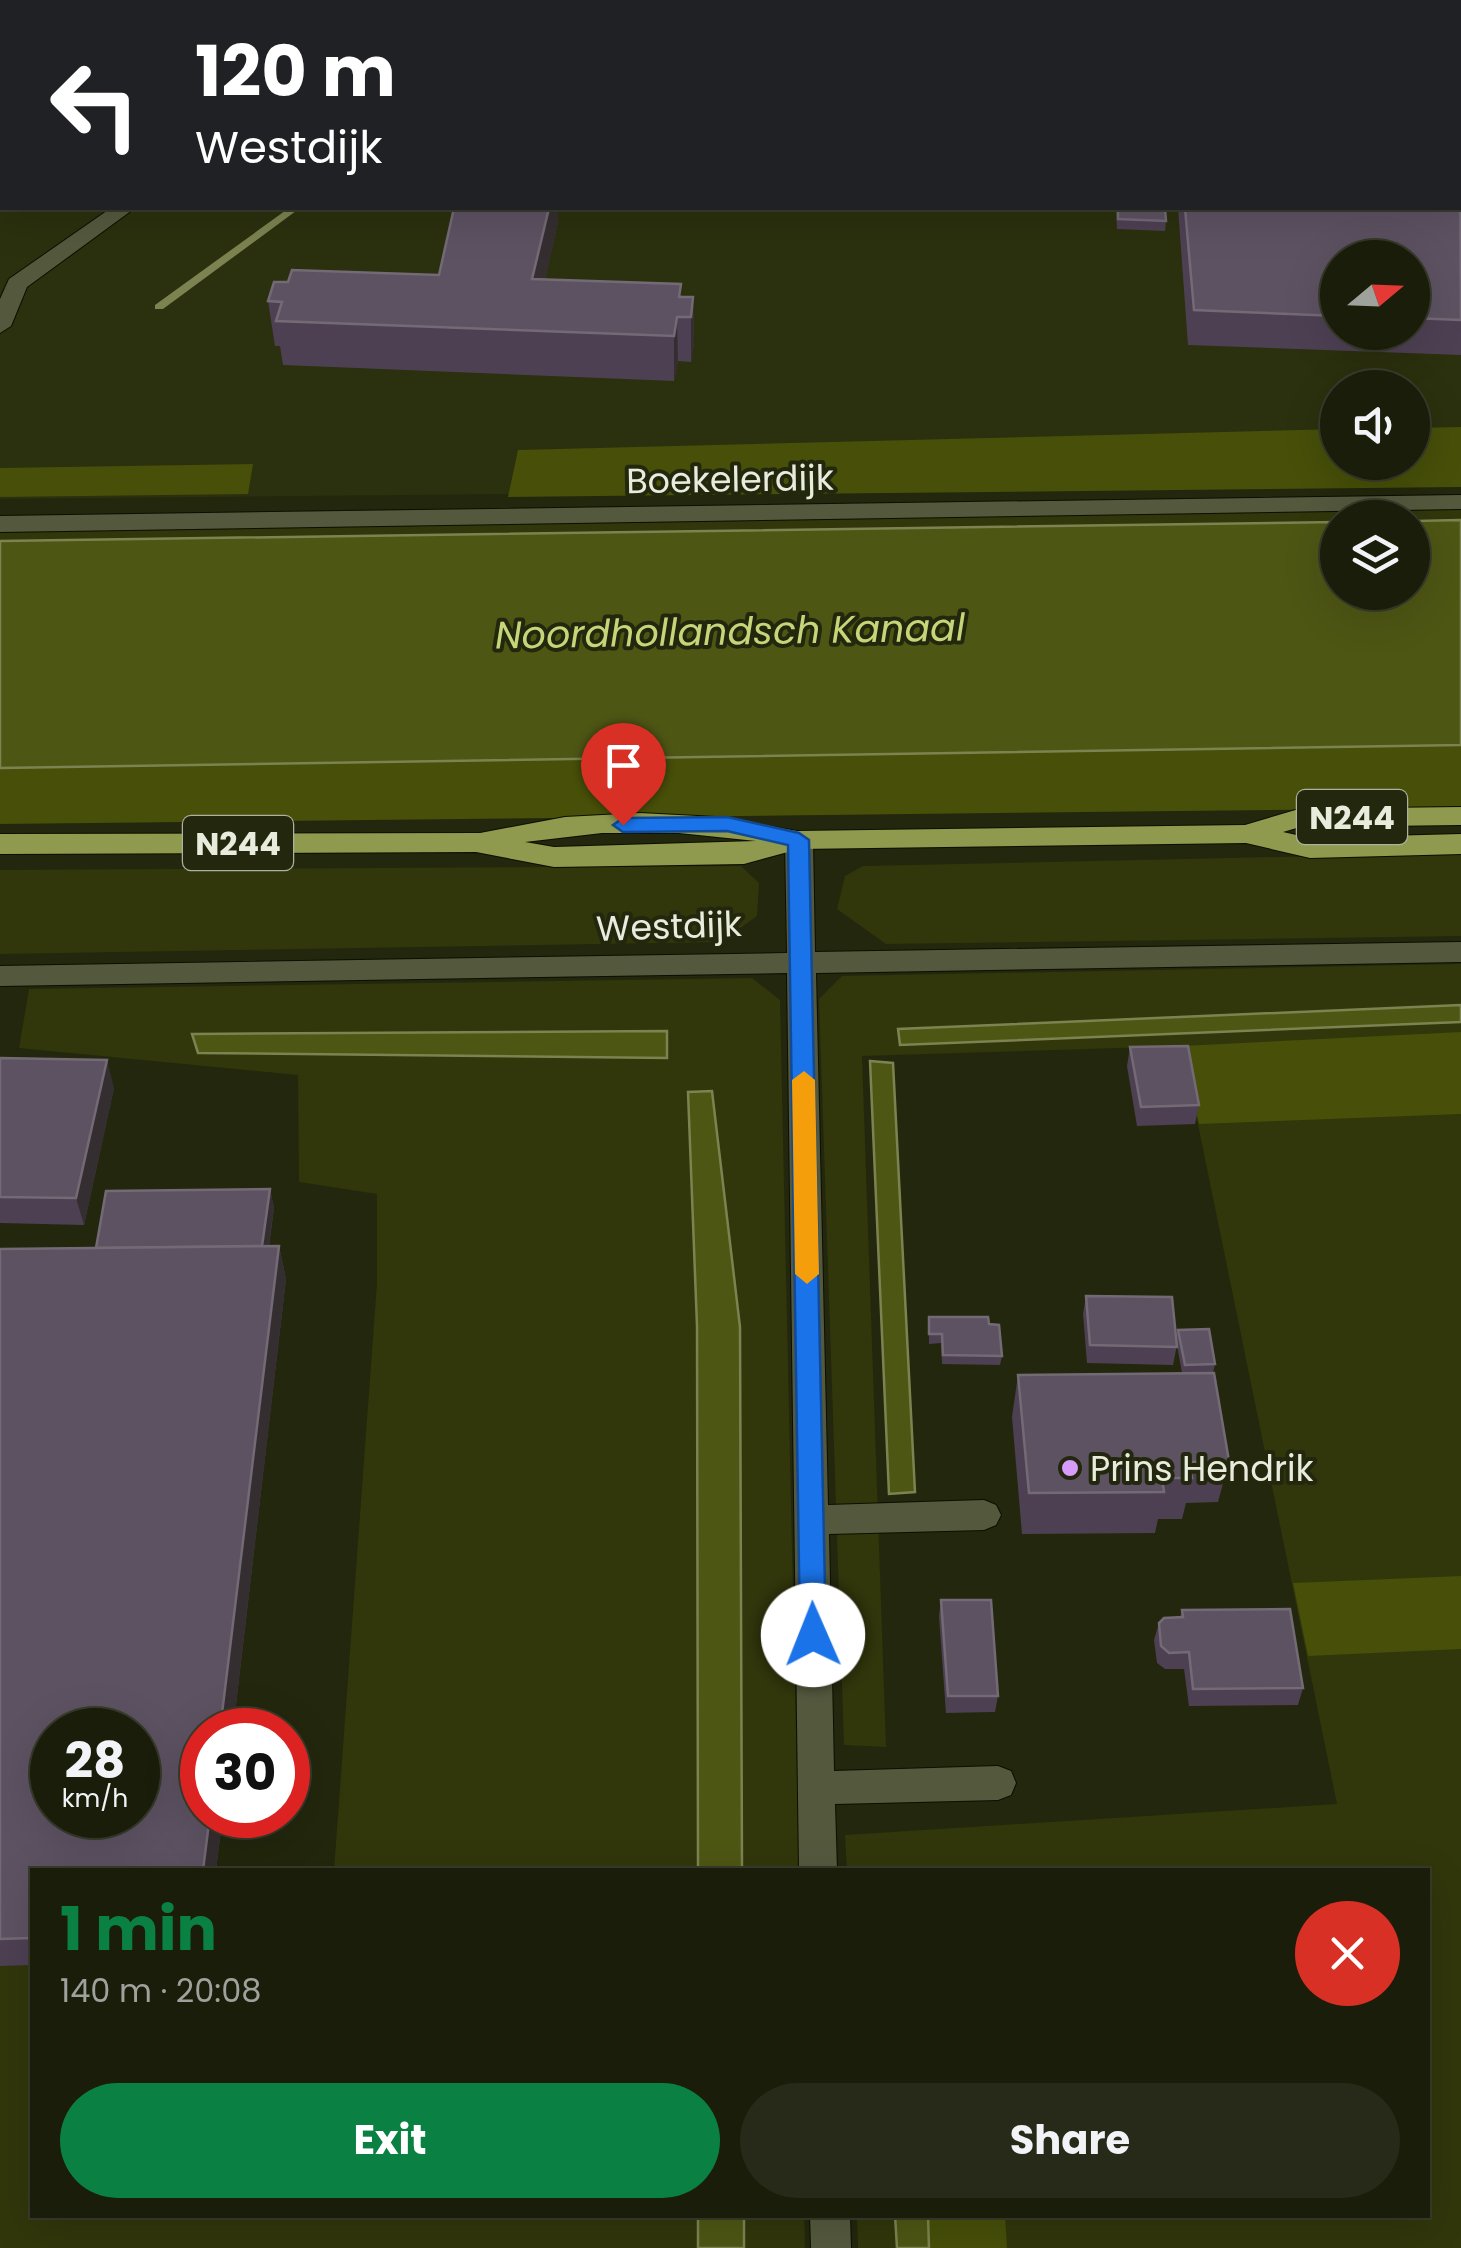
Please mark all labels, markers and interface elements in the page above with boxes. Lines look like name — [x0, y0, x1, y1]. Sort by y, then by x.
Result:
text: 120 m — [195, 22, 396, 121]
icon: left — [30, 40, 160, 170]
text: Westdijk — [195, 116, 383, 179]
north arrow — [1320, 240, 1430, 350]
map controls — [1320, 240, 1430, 610]
button: sound — [1320, 370, 1430, 480]
street label: Boekelerdijk — [626, 453, 834, 505]
button: layers — [1320, 500, 1430, 610]
water label: Noordhollandsch Kanaal — [494, 600, 966, 662]
pin — [581, 723, 666, 826]
icon: arrive — [596, 738, 651, 793]
road number: N244 — [1297, 790, 1407, 844]
road number: N244 — [183, 816, 293, 870]
street label: Westdijk — [595, 899, 743, 953]
place label: Prins Hendrik — [1090, 1444, 1314, 1493]
marker: Prins Hendrik — [1059, 1457, 1081, 1479]
position arrow — [761, 1583, 865, 1687]
speed limit sign: 30 — [180, 1708, 310, 1838]
text: 28 — [65, 1725, 125, 1796]
text: km/h — [62, 1781, 128, 1816]
text: 1 min — [60, 1887, 217, 1971]
button: close — [1295, 1901, 1400, 2006]
text: 140 m · 20:08 — [60, 1968, 261, 2013]
button: Exit — [60, 2083, 720, 2198]
button: Share — [740, 2083, 1400, 2198]

